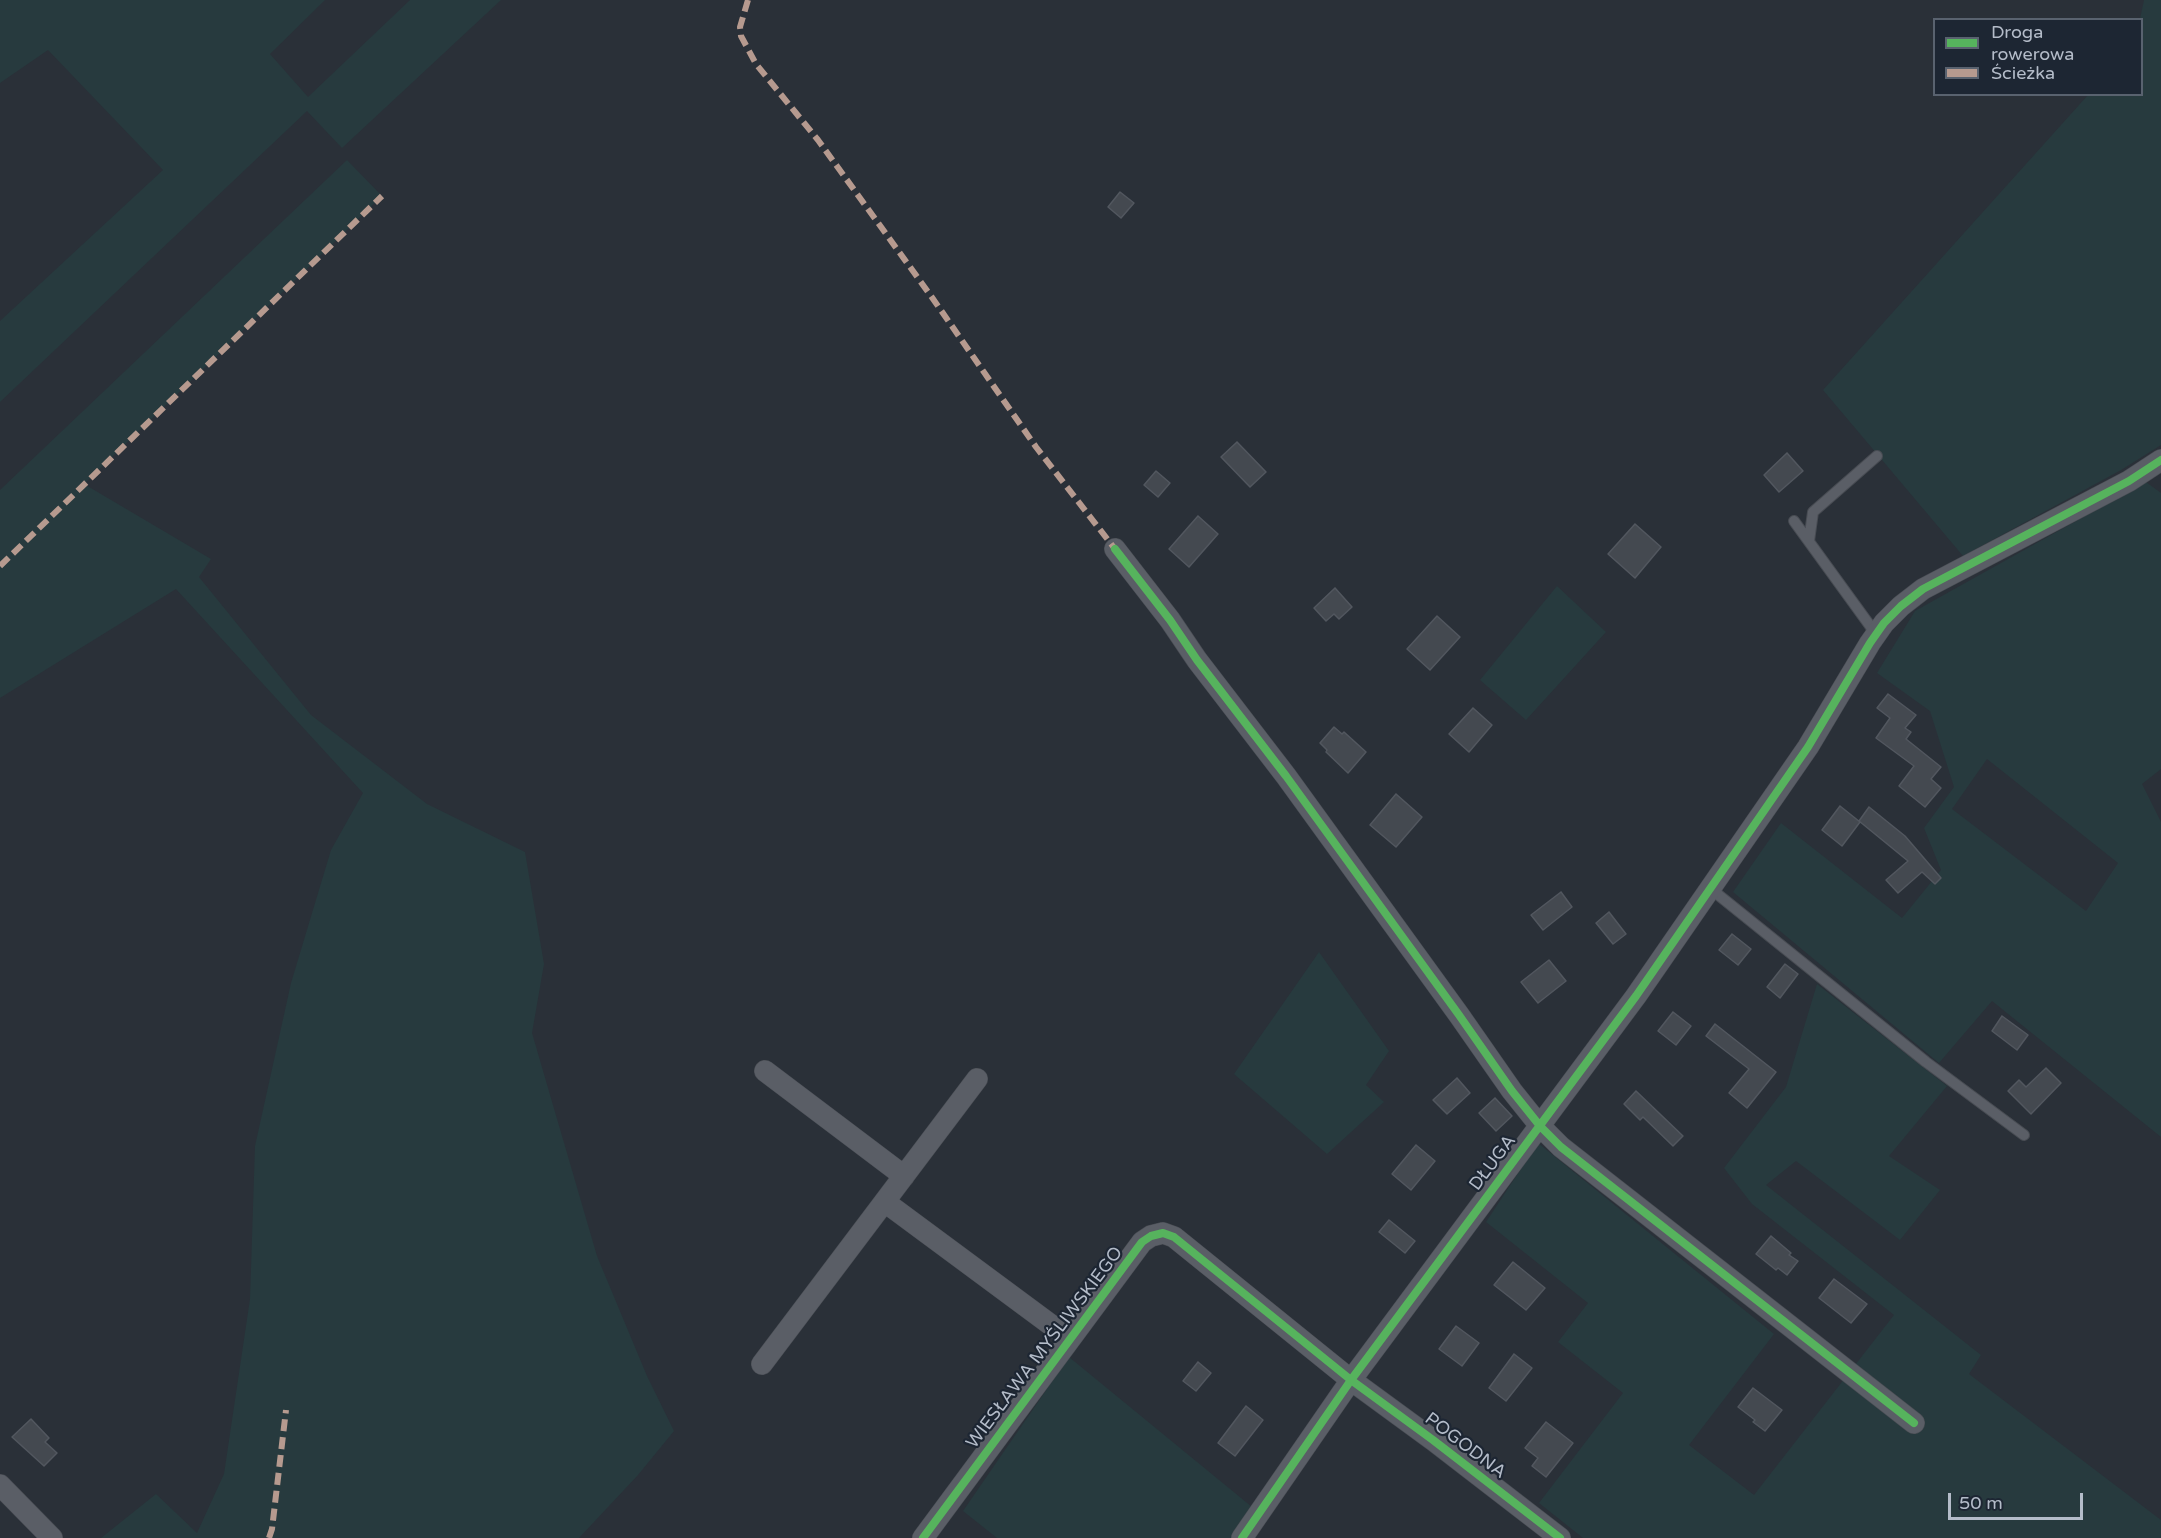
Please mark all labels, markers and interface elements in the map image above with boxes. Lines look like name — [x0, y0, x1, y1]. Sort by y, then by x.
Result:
legend — [1933, 18, 2143, 96]
text: Droga rowerowa — [1991, 21, 2074, 65]
text: Ścieżka — [1991, 62, 2055, 84]
street label: DŁUGA — [1465, 1131, 1521, 1195]
street label: WIESŁAWA MYŚLIWSKIEGO — [962, 1243, 1128, 1453]
street label: POGODNA — [1420, 1408, 1510, 1484]
scale bar — [1951, 1481, 2086, 1519]
text: 50 m — [1959, 1492, 2003, 1514]

